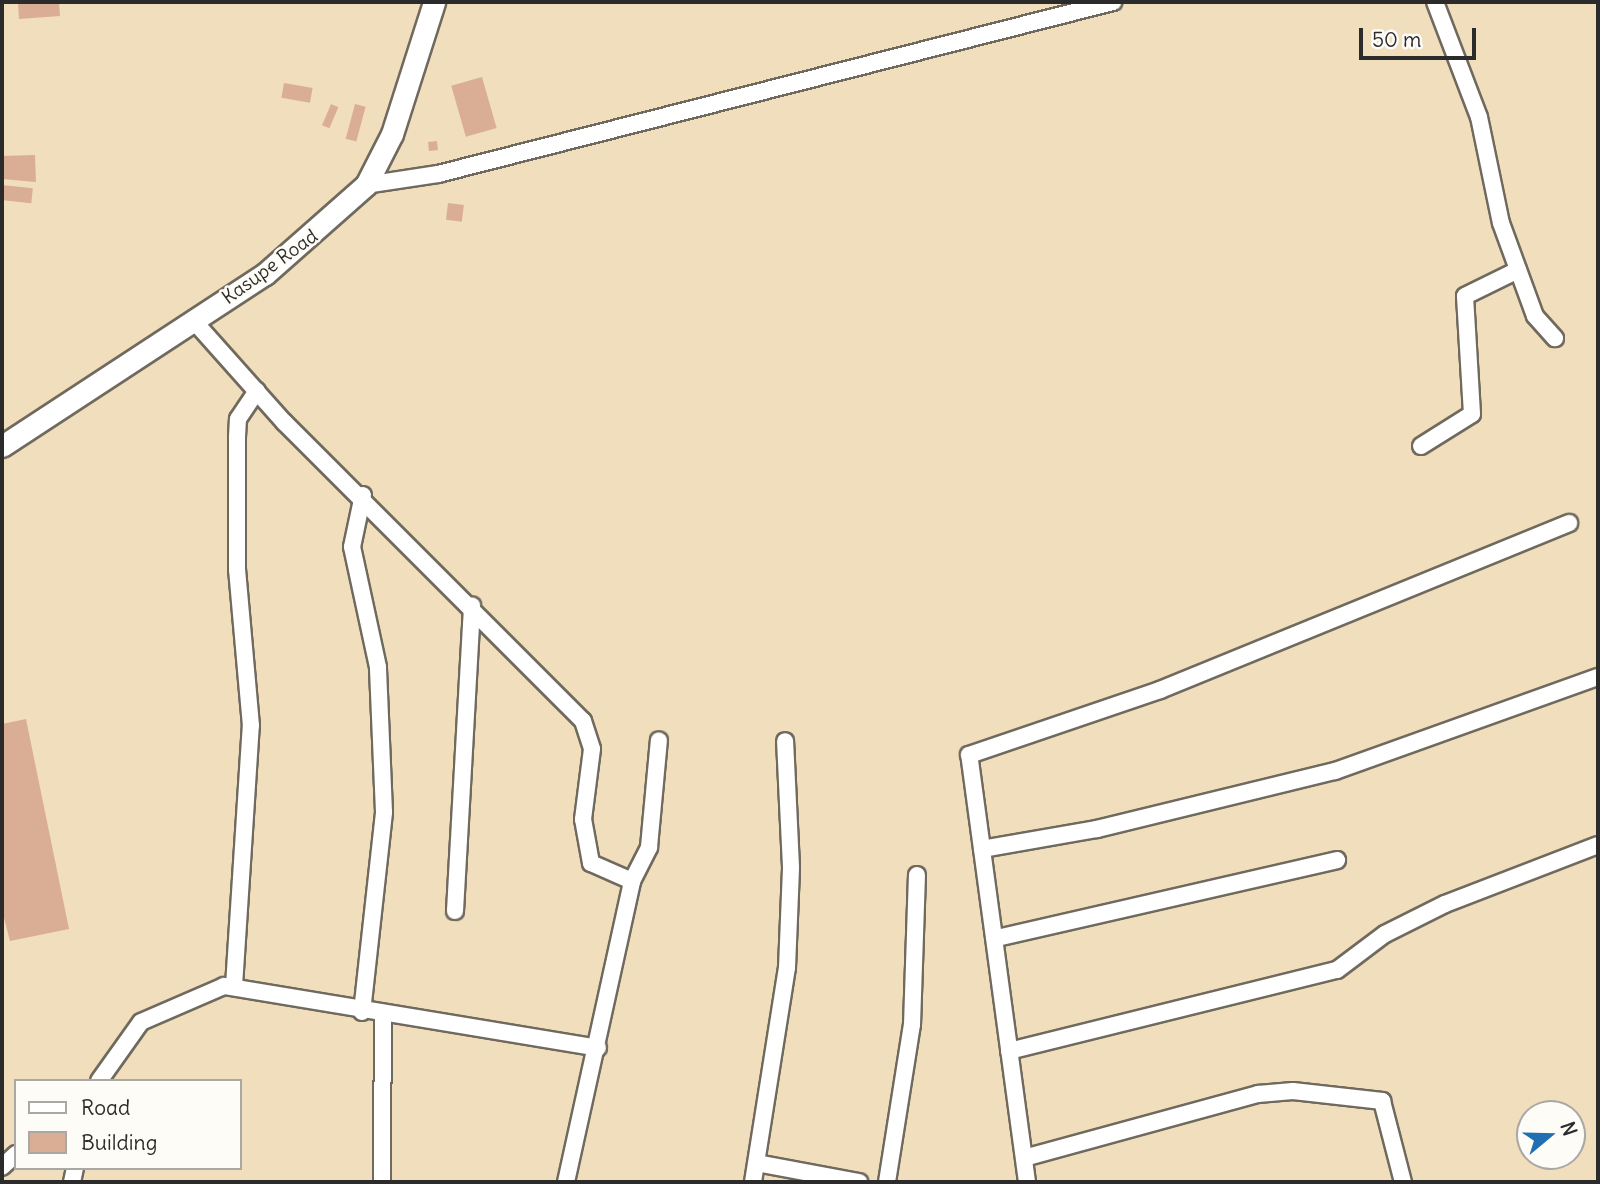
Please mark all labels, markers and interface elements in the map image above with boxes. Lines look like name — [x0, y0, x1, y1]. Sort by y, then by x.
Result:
scale bar — [1362, 14, 1479, 58]
text: 50 m — [1372, 26, 1421, 53]
street label: Kasupe Road — [218, 225, 322, 309]
legend — [14, 1079, 242, 1170]
text: Road — [81, 1094, 130, 1121]
north arrow — [1516, 1100, 1586, 1170]
text: N — [1555, 1119, 1582, 1139]
text: Building — [81, 1129, 157, 1156]

